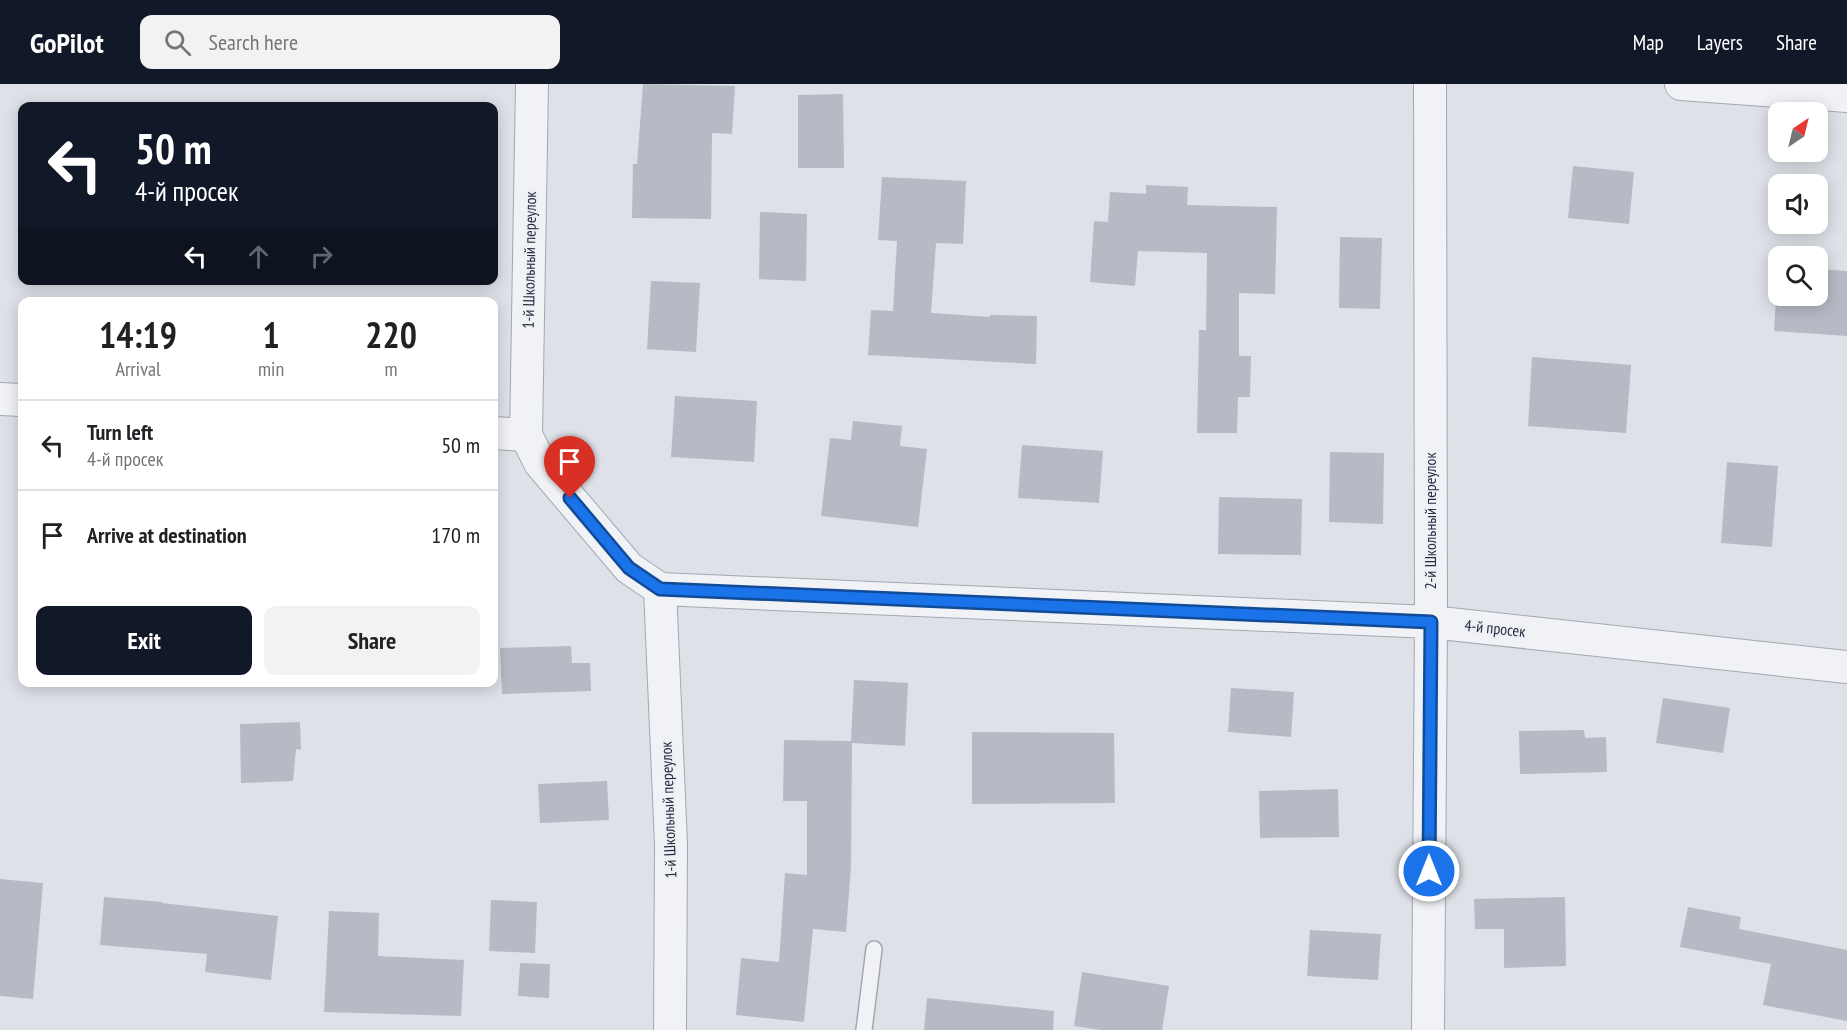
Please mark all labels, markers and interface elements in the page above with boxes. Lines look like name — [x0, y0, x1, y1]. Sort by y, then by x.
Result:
search box — [140, 15, 560, 69]
text: GoPilot — [30, 24, 104, 61]
icon: search — [161, 26, 194, 59]
text: Search here — [209, 28, 298, 56]
text: Map — [1633, 29, 1664, 56]
text: Layers — [1697, 29, 1743, 56]
text: Share — [1776, 29, 1817, 56]
north arrow — [1768, 102, 1828, 162]
map controls — [1768, 102, 1828, 306]
text: 50 m — [135, 121, 212, 176]
icon: left — [36, 126, 114, 204]
text: 4-й просек — [135, 174, 238, 208]
button: sound — [1768, 174, 1828, 234]
street label: 1-й Школьный переулок — [518, 190, 540, 329]
icon: left — [179, 240, 212, 273]
icon: ahead — [242, 240, 275, 273]
icon: right — [305, 240, 338, 273]
button: search — [1768, 246, 1828, 306]
text: 14:19 — [99, 311, 177, 358]
text: 1 — [262, 311, 280, 358]
text: 220 — [365, 311, 417, 358]
text: Arrival — [115, 356, 161, 382]
text: min — [258, 356, 284, 382]
text: m — [385, 356, 398, 382]
text: Turn left — [87, 418, 153, 446]
icon: left — [36, 429, 69, 462]
text: 50 m — [441, 431, 480, 459]
pin — [544, 436, 595, 498]
icon: arrive — [553, 445, 586, 478]
text: 4-й просек — [87, 446, 164, 472]
street label: 2-й Школьный переулок — [1420, 452, 1440, 590]
icon: arrive — [36, 519, 69, 552]
text: Arrive at destination — [87, 521, 247, 549]
text: 170 m — [431, 521, 480, 549]
button: Exit — [36, 606, 252, 675]
button: Share — [264, 606, 480, 675]
street label: 4-й просек — [1463, 615, 1527, 641]
street label: 1-й Школьный переулок — [656, 740, 680, 879]
position arrow — [1397, 839, 1461, 903]

